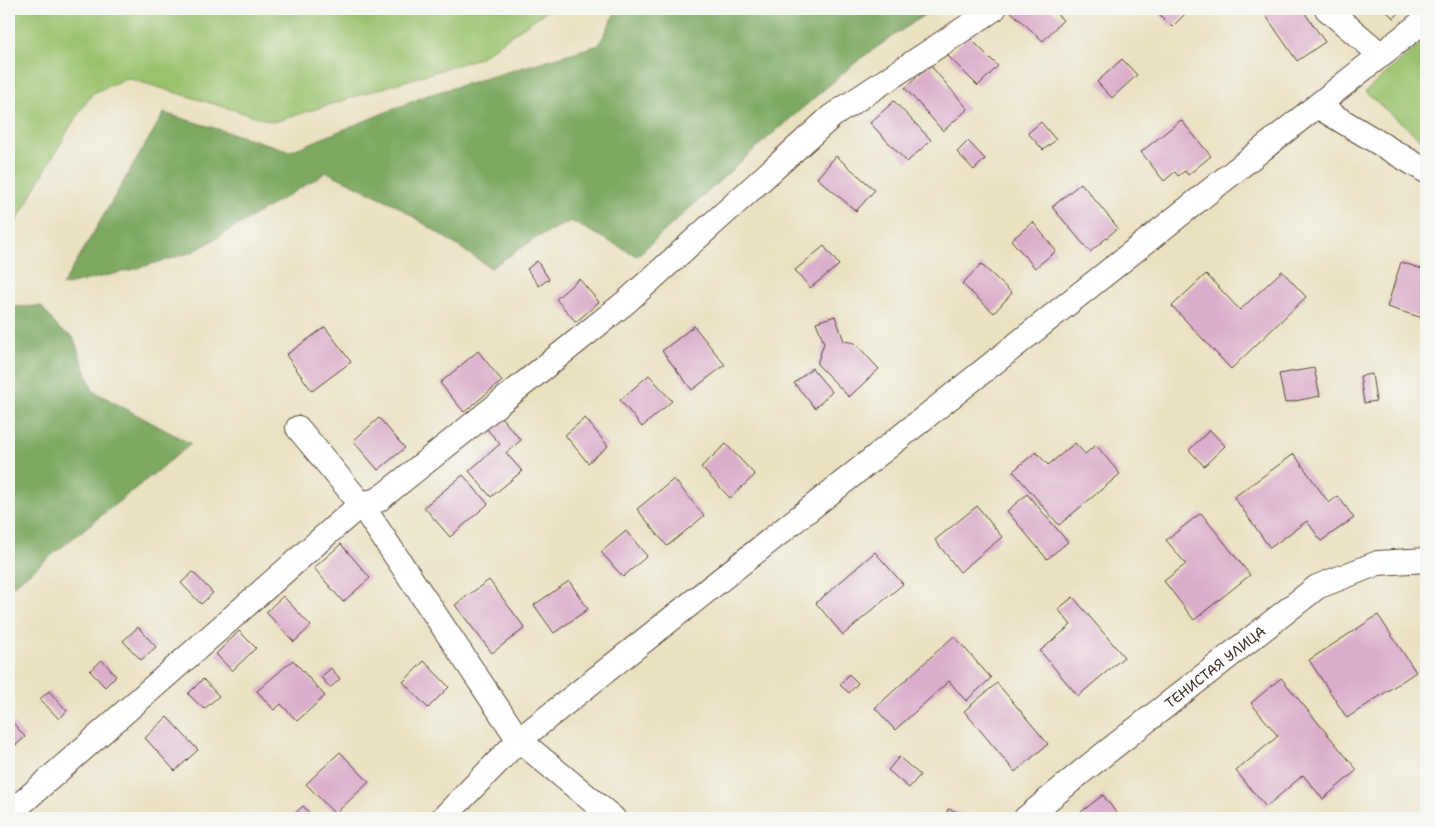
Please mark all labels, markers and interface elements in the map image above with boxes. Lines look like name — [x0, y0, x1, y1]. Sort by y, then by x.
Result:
street label: ТЕНИСТАЯ УЛИЦА — [1161, 622, 1269, 712]

